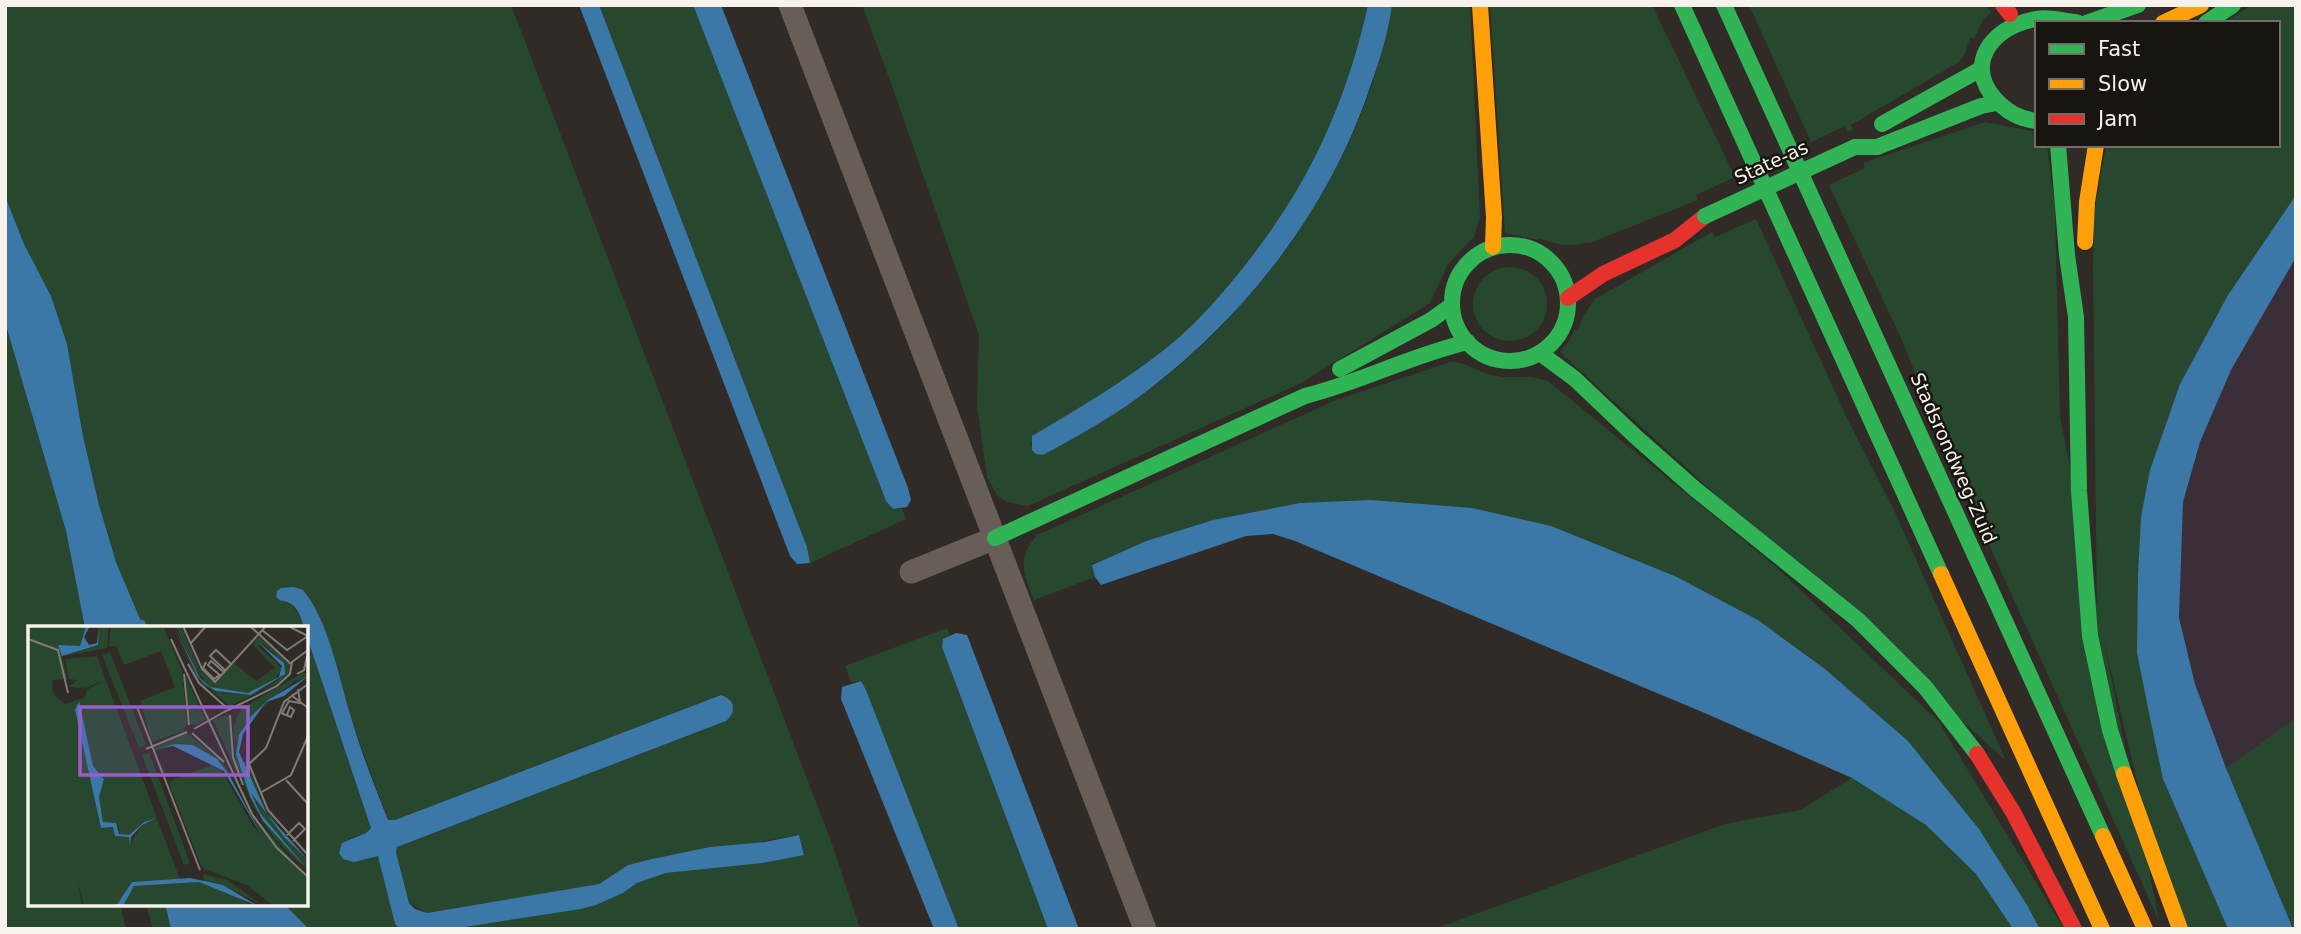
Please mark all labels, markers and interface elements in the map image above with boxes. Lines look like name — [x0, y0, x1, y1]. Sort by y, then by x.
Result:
legend — [2035, 21, 2280, 147]
text: Fast — [2098, 37, 2140, 61]
text: Slow — [2098, 72, 2147, 96]
text: Jam — [2096, 107, 2138, 131]
street label: State-as — [1731, 135, 1811, 189]
street label: Stadsrondweg-Zuid — [1906, 369, 2002, 547]
inset map — [28, 626, 308, 906]

